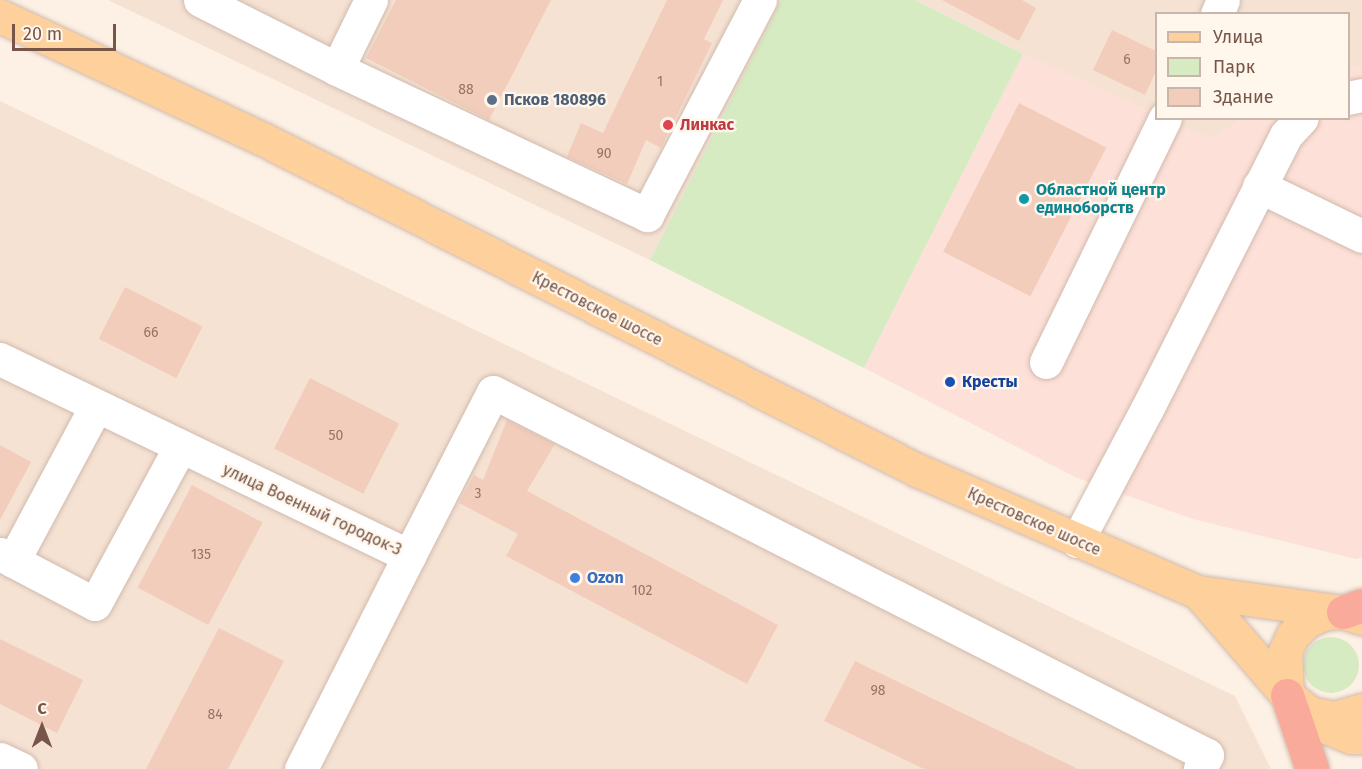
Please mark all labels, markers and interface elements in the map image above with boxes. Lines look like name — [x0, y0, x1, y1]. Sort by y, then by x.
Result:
scale bar — [15, 12, 118, 50]
legend — [1155, 12, 1350, 120]
text: 20 m — [23, 23, 62, 45]
text: Улица — [1213, 26, 1263, 48]
house number: 6 — [1123, 52, 1131, 68]
text: Парк — [1213, 56, 1255, 78]
house number: 1 — [657, 74, 663, 90]
house number: 88 — [458, 82, 474, 98]
text: Здание — [1213, 86, 1274, 108]
place label: Псков 180896 — [504, 90, 606, 110]
marker: Псков 180896 — [485, 93, 499, 107]
place label: Линкас — [680, 115, 734, 135]
marker: Линкас — [661, 118, 675, 132]
house number: 90 — [596, 146, 612, 162]
place label: Областной центр единоборств — [1036, 180, 1166, 218]
marker: Областной центр единоборств — [1017, 192, 1031, 206]
street label: Крестовское шоссе — [528, 268, 666, 350]
house number: 66 — [144, 325, 158, 341]
place label: Кресты — [962, 372, 1018, 392]
marker: Кресты — [943, 375, 957, 389]
house number: 50 — [329, 428, 343, 444]
street label: улица Военный городок-3 — [220, 460, 404, 560]
street label: Крестовское шоссе — [964, 484, 1104, 560]
house number: 3 — [475, 486, 481, 502]
house number: 135 — [191, 547, 211, 563]
place label: Ozon — [587, 568, 624, 588]
marker: Ozon — [568, 571, 582, 585]
house number: 102 — [632, 583, 652, 599]
house number: 98 — [870, 683, 886, 699]
north arrow — [12, 697, 72, 757]
text: С — [37, 699, 47, 718]
house number: 84 — [207, 707, 223, 723]

